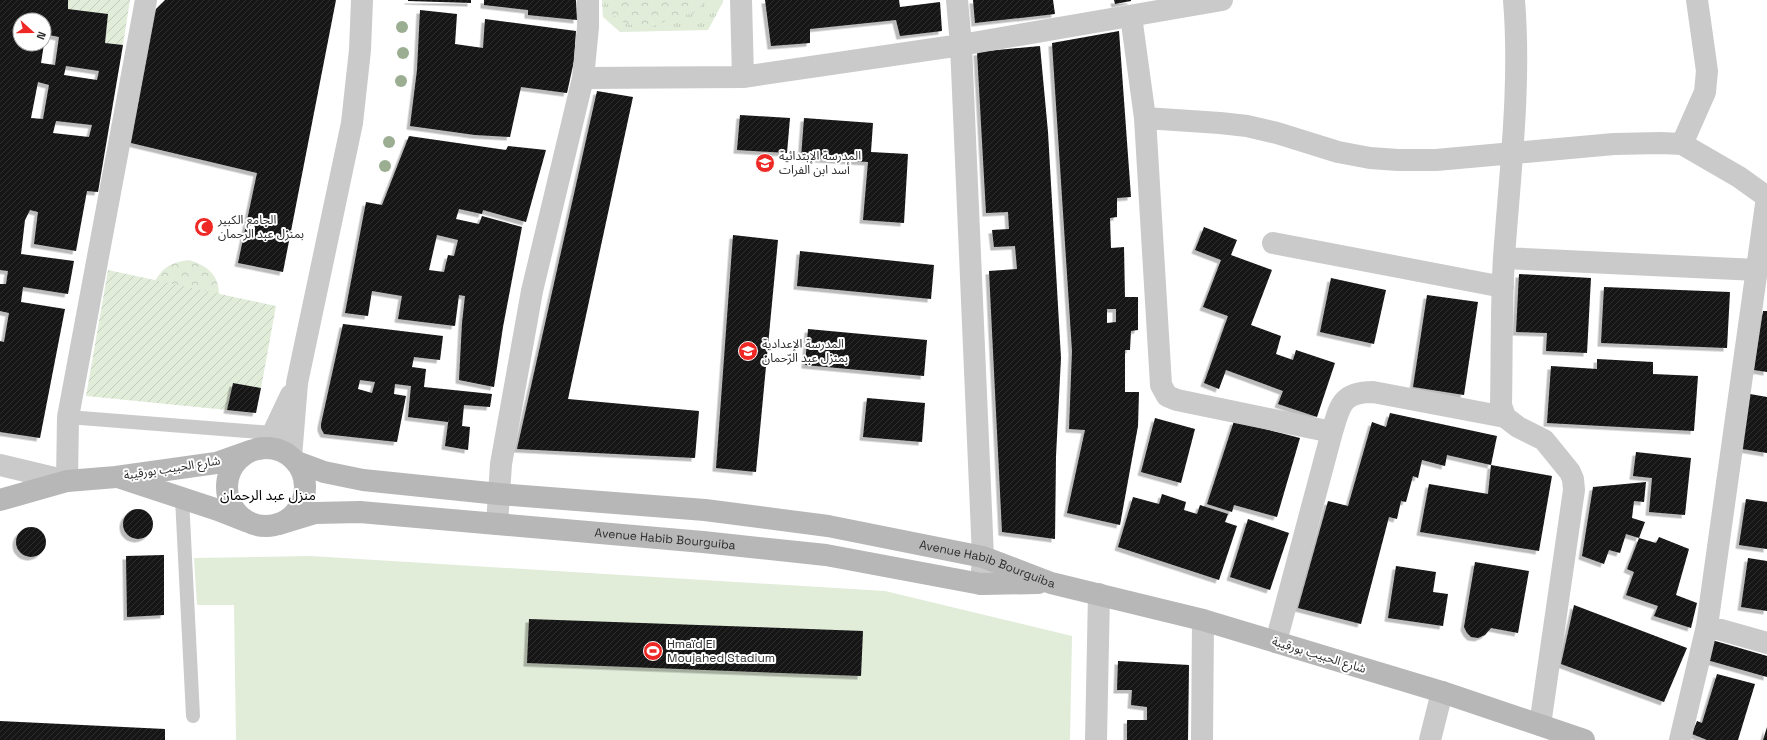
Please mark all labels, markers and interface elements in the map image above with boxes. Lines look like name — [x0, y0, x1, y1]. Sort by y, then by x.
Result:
north arrow — [12, 12, 52, 52]
text: N — [33, 30, 49, 42]
place label: المدرسة الإبتدائية أسد ابن الفرات — [779, 148, 861, 178]
school or university icon: المدرسة الإبتدائية أسد ابن الفرات — [754, 152, 776, 174]
place label: الجامع الكبير بمنزل عبد الرحمان — [217, 212, 304, 242]
mosque icon: الجامع الكبير بمنزل عبد الرحمان — [193, 216, 215, 238]
place label: المدرسة الإعدادية بمنزل عبد الرّحمان — [762, 336, 848, 366]
school or university icon: المدرسة الإعدادية بمنزل عبد الرّحمان — [737, 340, 759, 362]
street label: شارع الحبيب بورقيبة — [123, 452, 222, 485]
district label: منزل عبد الرحمان — [220, 486, 316, 504]
street label: Avenue Habib Bourguiba — [594, 525, 737, 553]
street label: Avenue Habib Bourguiba — [918, 536, 1057, 592]
street label: شارع الحبيب بورقيبة — [1270, 633, 1368, 678]
place label: Hmaïd El Moujahed Stadium — [667, 636, 775, 666]
sports icon: Hmaïd El Moujahed Stadium — [642, 640, 664, 662]

